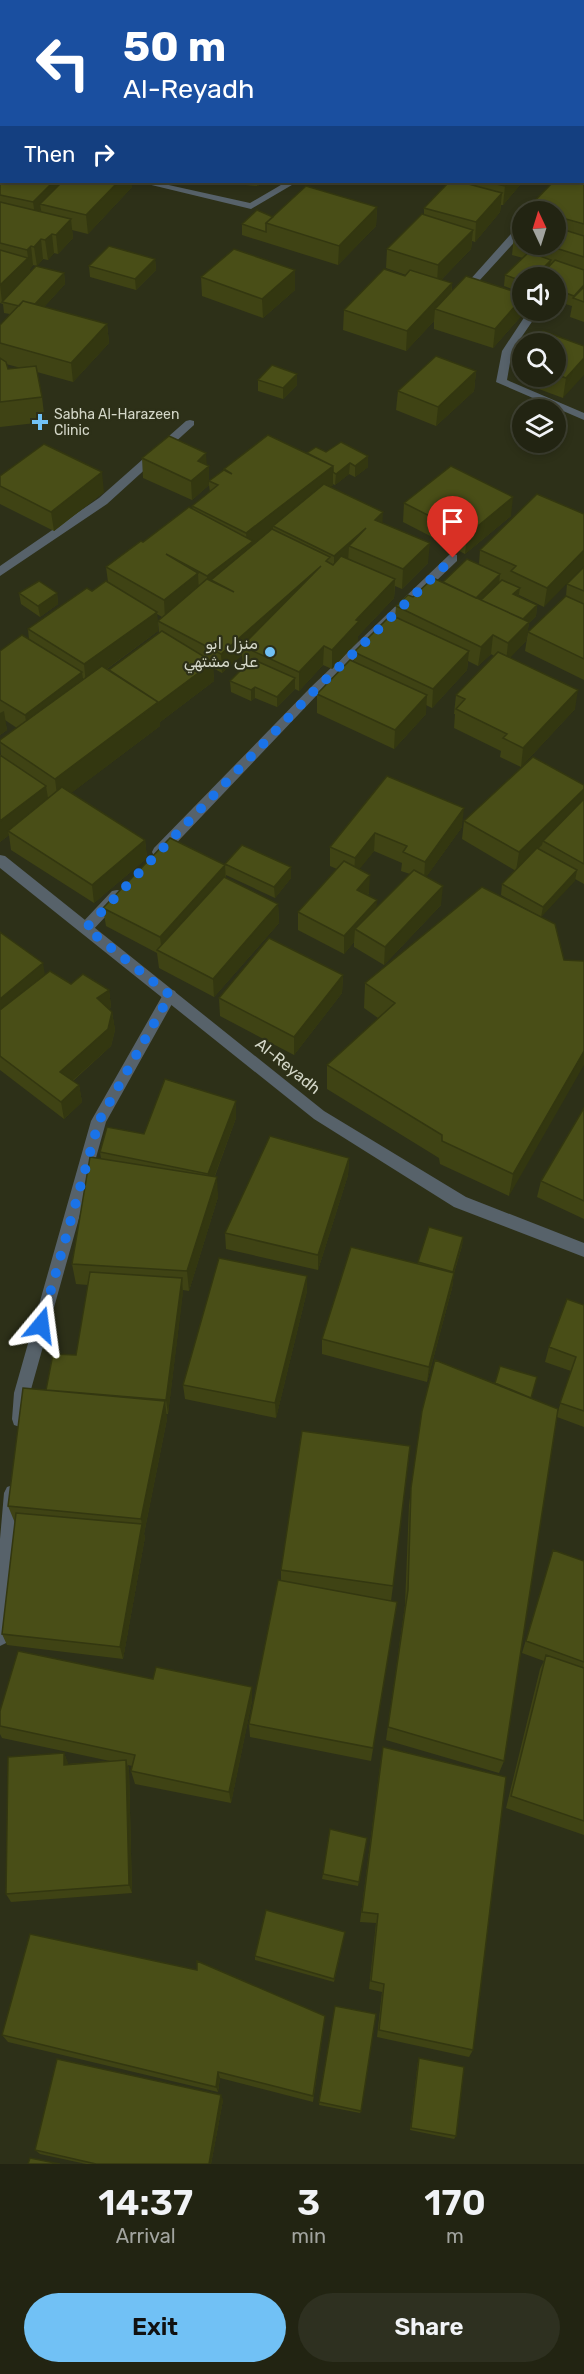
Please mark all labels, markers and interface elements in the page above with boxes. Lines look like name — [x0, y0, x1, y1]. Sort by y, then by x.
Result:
text: 50 m — [123, 22, 226, 72]
icon: left — [24, 24, 102, 102]
text: Al-Reyadh — [123, 73, 254, 105]
icon: right — [87, 138, 120, 171]
text: Then — [24, 141, 75, 168]
north arrow — [512, 201, 566, 255]
map controls — [512, 201, 566, 453]
button: sound — [512, 267, 566, 321]
button: search — [512, 333, 566, 387]
button: layers — [512, 399, 566, 453]
place label: Sabha Al-Harazeen Clinic — [54, 406, 179, 439]
marker: Sabha Al-Harazeen Clinic — [31, 413, 49, 431]
pin — [427, 496, 478, 558]
icon: arrive — [436, 505, 469, 538]
place label: منزل ابو على مشتهي — [184, 634, 258, 674]
marker: منزل ابو على مشتهي — [263, 645, 277, 659]
street label: Al-Reyadh — [252, 1034, 324, 1098]
position arrow — [9, 1293, 73, 1357]
text: 14:37 — [98, 2181, 193, 2224]
text: 3 — [297, 2181, 320, 2224]
text: 170 — [424, 2181, 486, 2224]
text: Arrival — [116, 2224, 176, 2248]
text: min — [291, 2224, 326, 2248]
text: m — [446, 2224, 464, 2248]
button: Exit — [24, 2293, 286, 2362]
button: Share — [298, 2293, 560, 2362]

